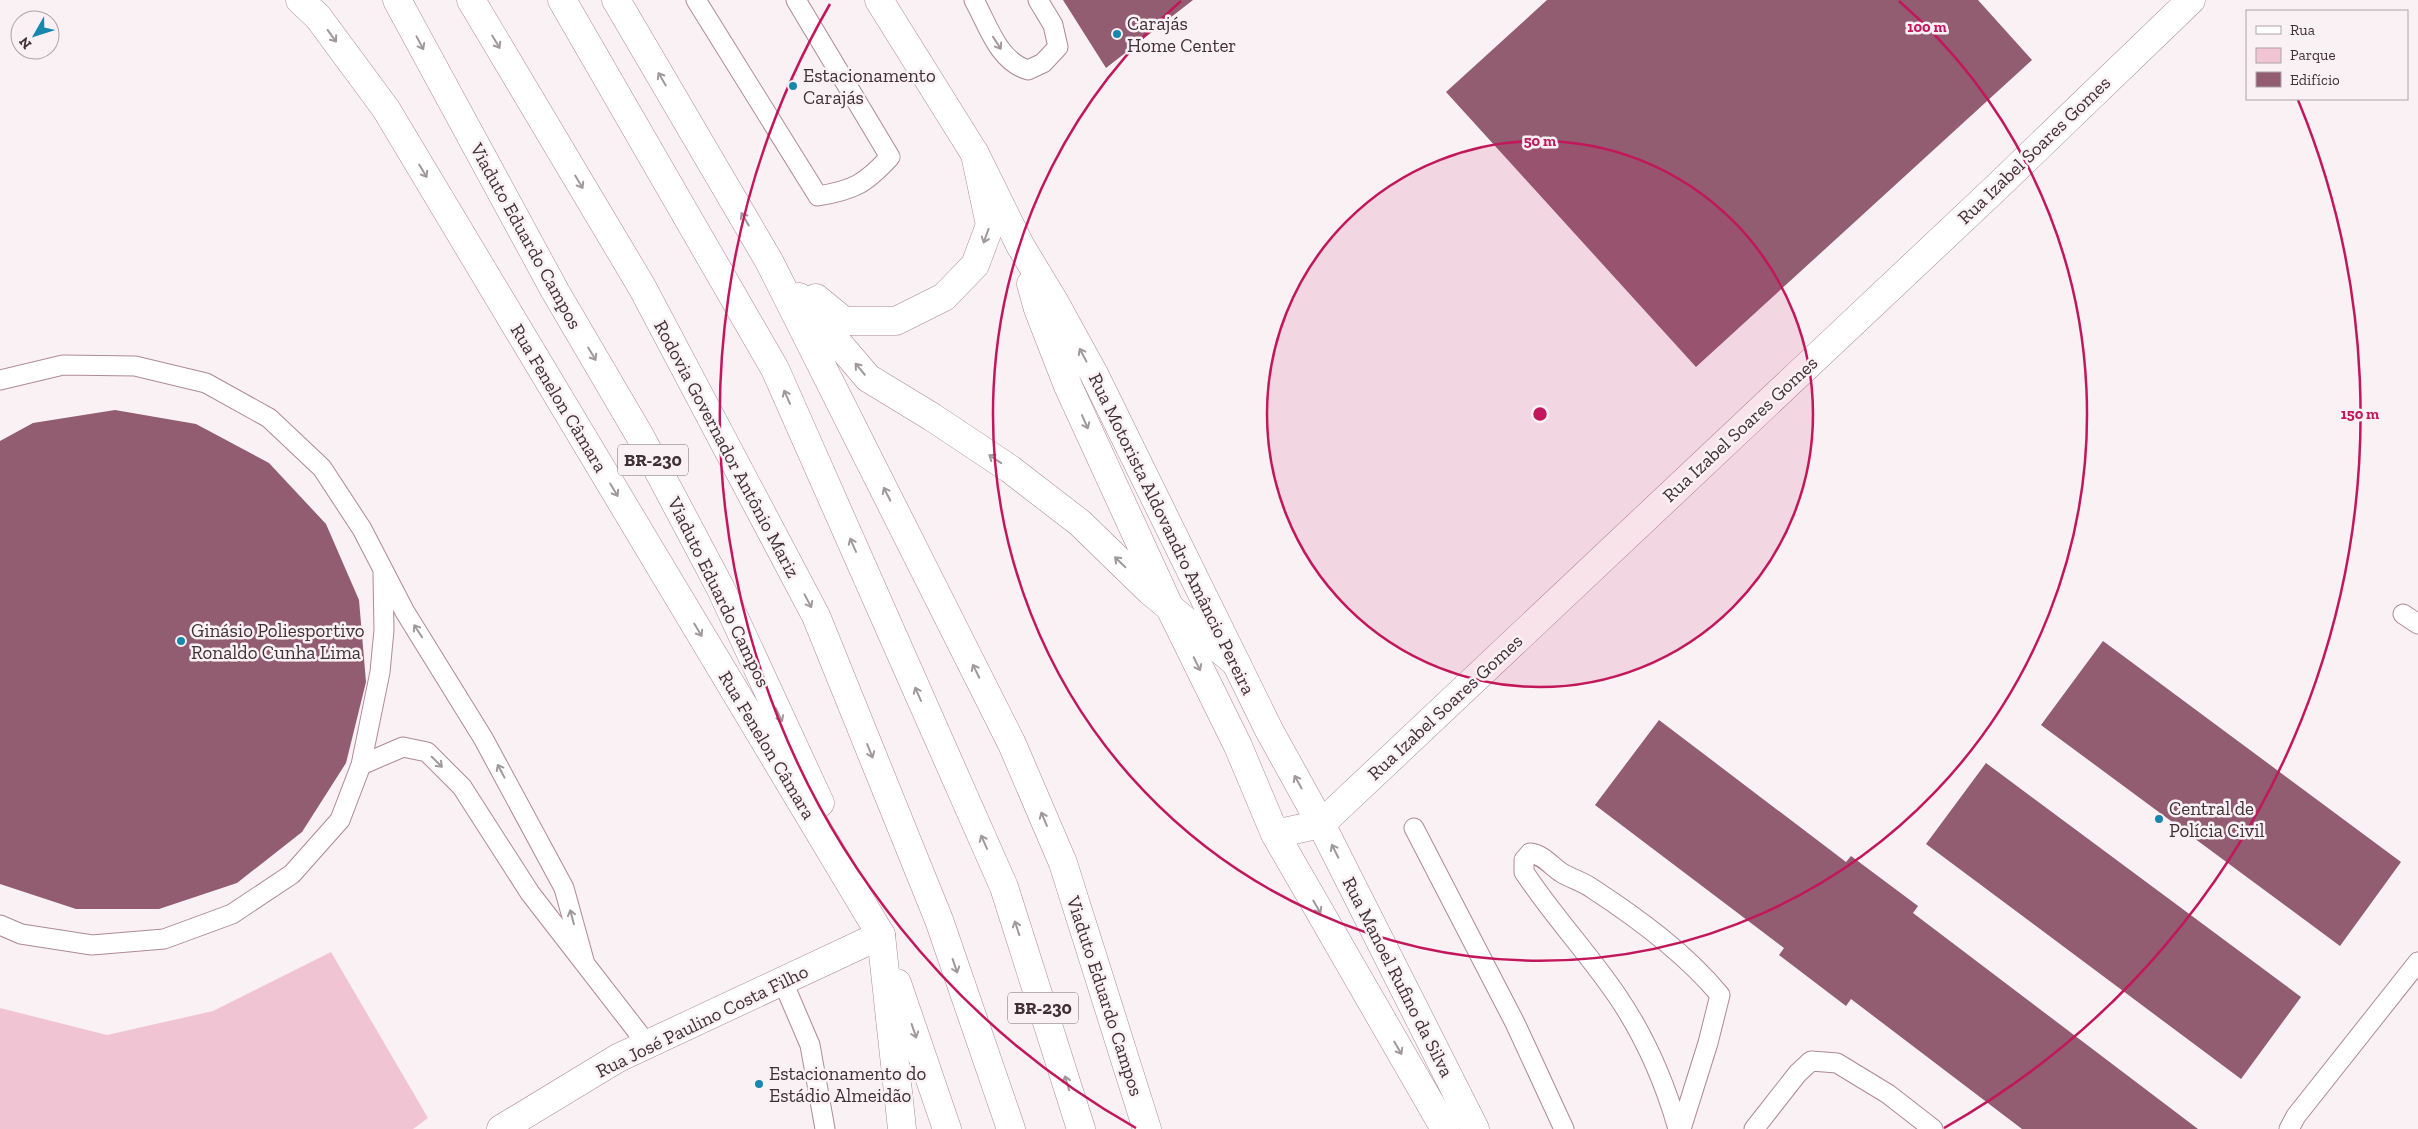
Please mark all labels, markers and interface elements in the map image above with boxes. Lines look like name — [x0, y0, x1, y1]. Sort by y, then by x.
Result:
north arrow — [10, 10, 60, 60]
legend — [2246, 10, 2408, 100]
place label: Carajás Home Center — [1127, 12, 1236, 57]
text: 100 m — [1907, 18, 1947, 36]
text: Rua — [2290, 21, 2315, 39]
marker: Carajás Home Center — [1111, 28, 1123, 40]
one-way arrow — [327, 29, 338, 42]
text: N — [15, 33, 35, 52]
one-way arrow — [491, 34, 501, 49]
one-way arrow — [416, 35, 426, 50]
one-way arrow — [992, 36, 1002, 50]
text: Parque — [2290, 46, 2336, 64]
place label: Estacionamento Carajás — [803, 64, 936, 109]
street label: Rua Izabel Soares Gomes — [1953, 71, 2115, 229]
text: Edifício — [2290, 71, 2340, 89]
one-way arrow — [657, 72, 667, 86]
marker: Estacionamento Carajás — [787, 80, 799, 92]
text: 50 m — [1524, 132, 1556, 150]
street label: Viaduto Eduardo Campos — [465, 138, 587, 333]
one-way arrow — [418, 164, 428, 178]
one-way arrow — [575, 174, 585, 188]
one-way arrow — [739, 212, 749, 226]
one-way arrow — [981, 227, 990, 243]
street label: Rodovia Governador Antônio Mariz — [649, 316, 805, 582]
street label: Rua Fenelon Câmara — [506, 320, 612, 476]
one-way arrow — [587, 346, 597, 360]
one-way arrow — [1078, 348, 1088, 363]
street label: Rua Izabel Soares Gomes — [1658, 351, 1822, 507]
one-way arrow — [855, 363, 866, 376]
street label: Rua Motorista Aldovandro Amâncio Pereira — [1084, 369, 1260, 699]
one-way arrow — [781, 390, 791, 405]
centre of rings — [1531, 405, 1549, 423]
text: 150 m — [2341, 405, 2379, 423]
one-way arrow — [1080, 414, 1090, 429]
road number: BR-230 — [618, 444, 688, 476]
one-way arrow — [988, 454, 1002, 464]
one-way arrow — [610, 483, 620, 497]
one-way arrow — [882, 487, 892, 502]
street label: Viaduto Eduardo Campos — [662, 492, 775, 691]
one-way arrow — [847, 538, 857, 553]
one-way arrow — [1114, 556, 1127, 568]
one-way arrow — [803, 593, 813, 608]
place label: Ginásio Poliesportivo Ronaldo Cunha Lima — [191, 619, 365, 664]
one-way arrow — [694, 622, 704, 636]
one-way arrow — [413, 625, 423, 639]
street label: Rua Izabel Soares Gomes — [1363, 629, 1527, 785]
marker: Ginásio Poliesportivo Ronaldo Cunha Lima — [175, 635, 187, 647]
one-way arrow — [1193, 656, 1202, 671]
one-way arrow — [971, 664, 980, 679]
street label: Rua Fenelon Câmara — [714, 667, 820, 823]
one-way arrow — [913, 687, 923, 702]
one-way arrow — [775, 707, 785, 722]
one-way arrow — [867, 743, 876, 758]
one-way arrow — [431, 756, 443, 768]
one-way arrow — [496, 764, 506, 779]
one-way arrow — [1292, 775, 1302, 789]
place label: Central de Polícia Civil — [2169, 797, 2265, 842]
one-way arrow — [1038, 811, 1047, 826]
marker: Central de Polícia Civil — [2153, 813, 2165, 825]
one-way arrow — [979, 835, 989, 850]
one-way arrow — [1330, 844, 1339, 859]
street label: Rua Manoel Rufino da Silva — [1337, 873, 1459, 1081]
street label: Viaduto Eduardo Campos — [1061, 892, 1148, 1099]
one-way arrow — [1313, 899, 1323, 913]
one-way arrow — [566, 909, 576, 925]
one-way arrow — [1012, 920, 1021, 936]
one-way arrow — [951, 958, 960, 973]
street label: Rua José Paulino Costa Filho — [592, 959, 812, 1082]
road number: BR-230 — [1008, 992, 1078, 1024]
one-way arrow — [910, 1023, 919, 1038]
one-way arrow — [1394, 1040, 1404, 1054]
place label: Estacionamento do Estádio Almeidão — [769, 1062, 926, 1107]
one-way arrow — [1061, 1075, 1071, 1091]
marker: Estacionamento do Estádio Almeidão — [753, 1078, 765, 1090]

